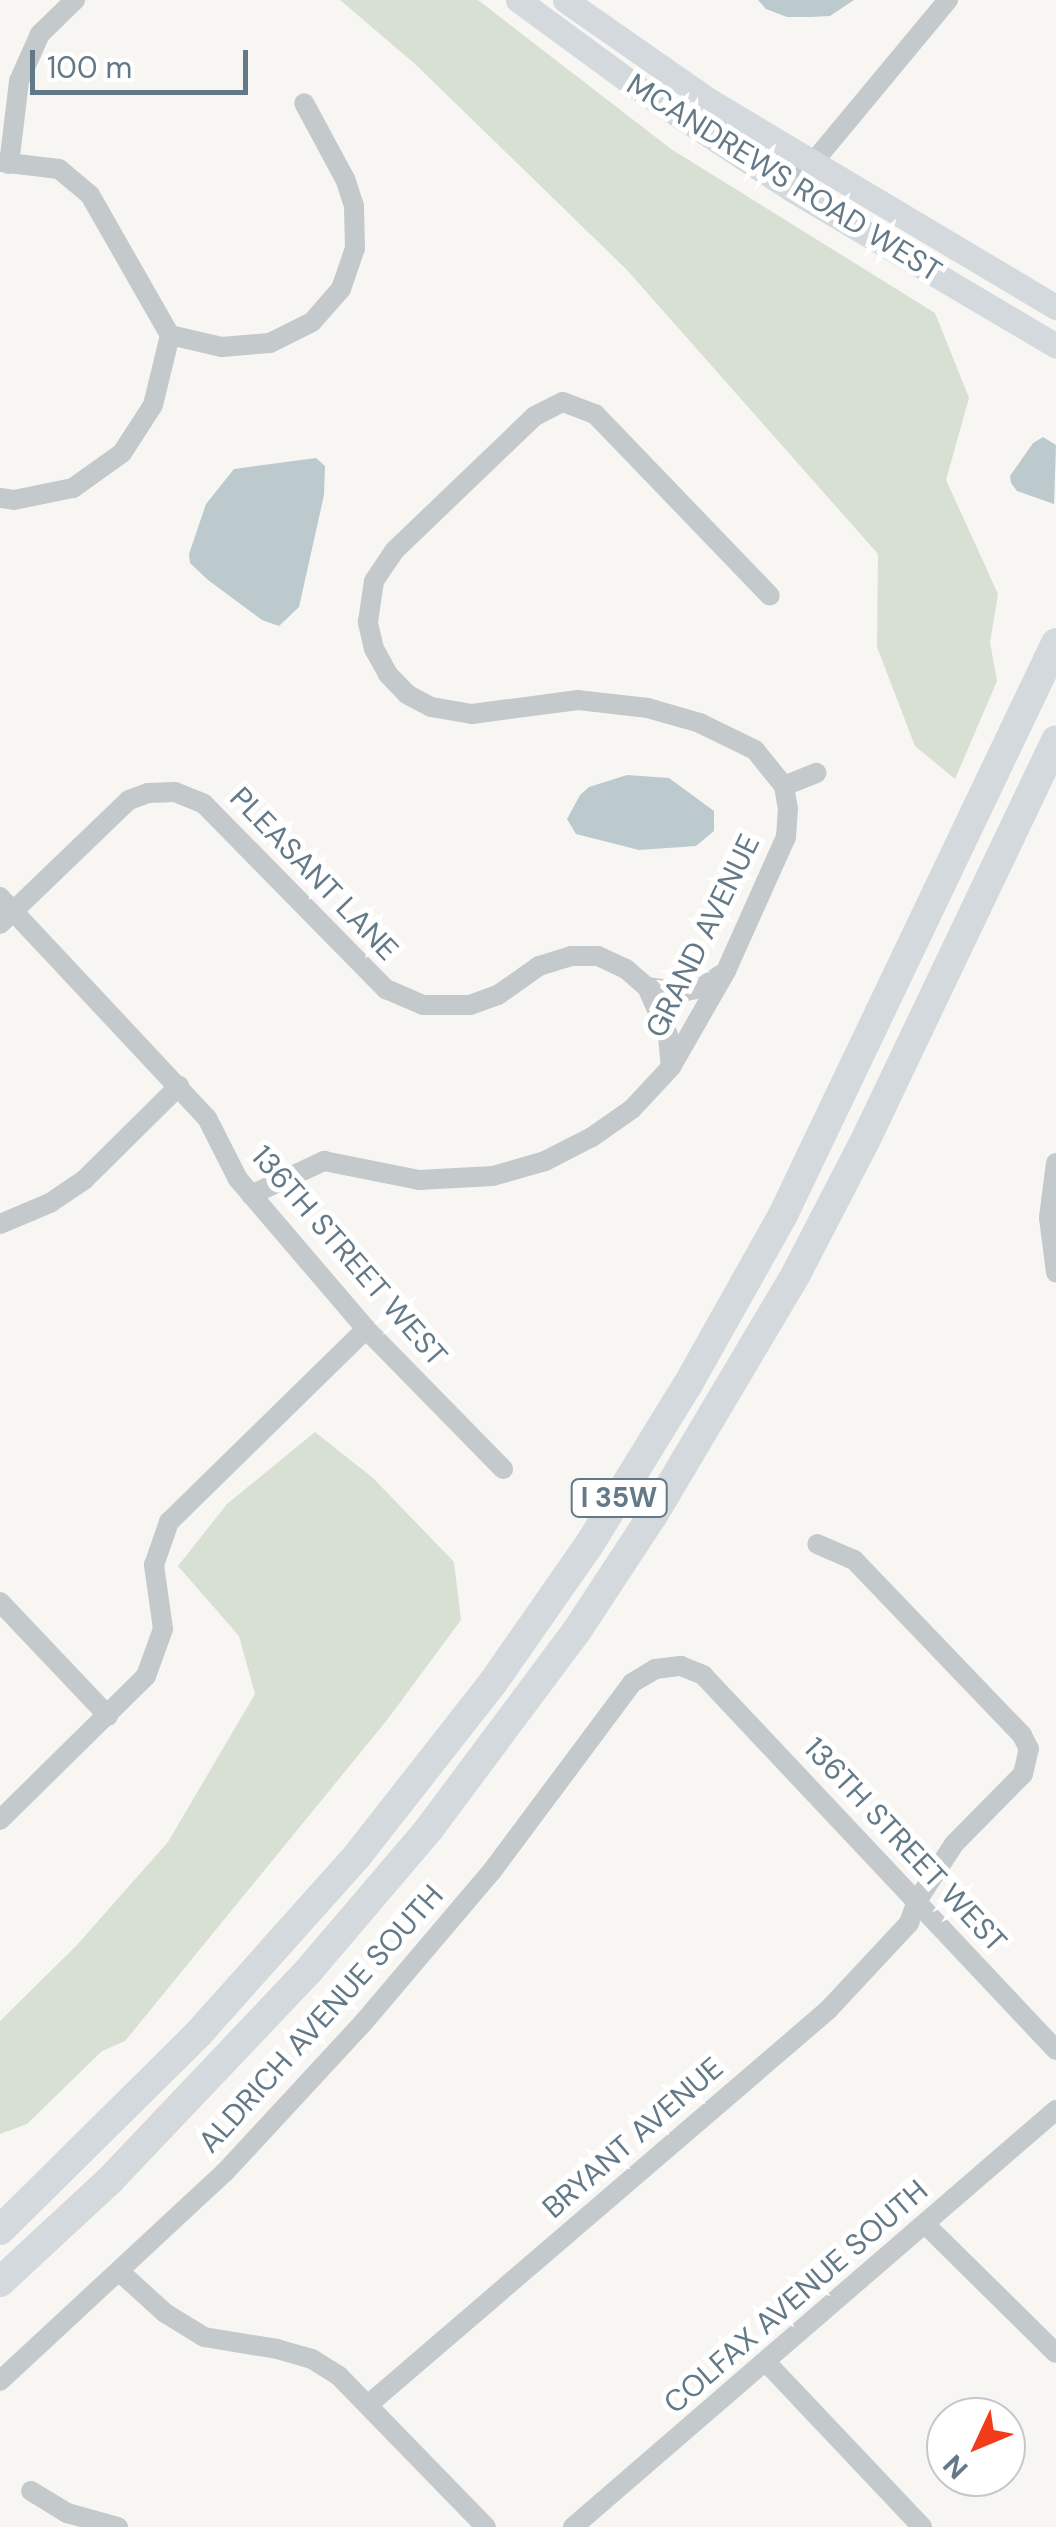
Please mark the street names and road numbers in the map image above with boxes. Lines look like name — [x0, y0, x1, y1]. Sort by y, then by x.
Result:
street label: MCANDREWS ROAD WEST — [620, 66, 948, 290]
street label: PLEASANT LANE — [222, 780, 406, 968]
street label: GRAND AVENUE — [638, 829, 768, 1043]
street label: 136TH STREET WEST — [244, 1138, 454, 1374]
road number: I 35W — [569, 1475, 669, 1521]
street label: 136TH STREET WEST — [796, 1730, 1014, 1960]
street label: ALDRICH AVENUE SOUTH — [191, 1878, 451, 2160]
street label: BRYANT AVENUE — [536, 2050, 730, 2226]
street label: COLFAX AVENUE SOUTH — [657, 2173, 935, 2421]

